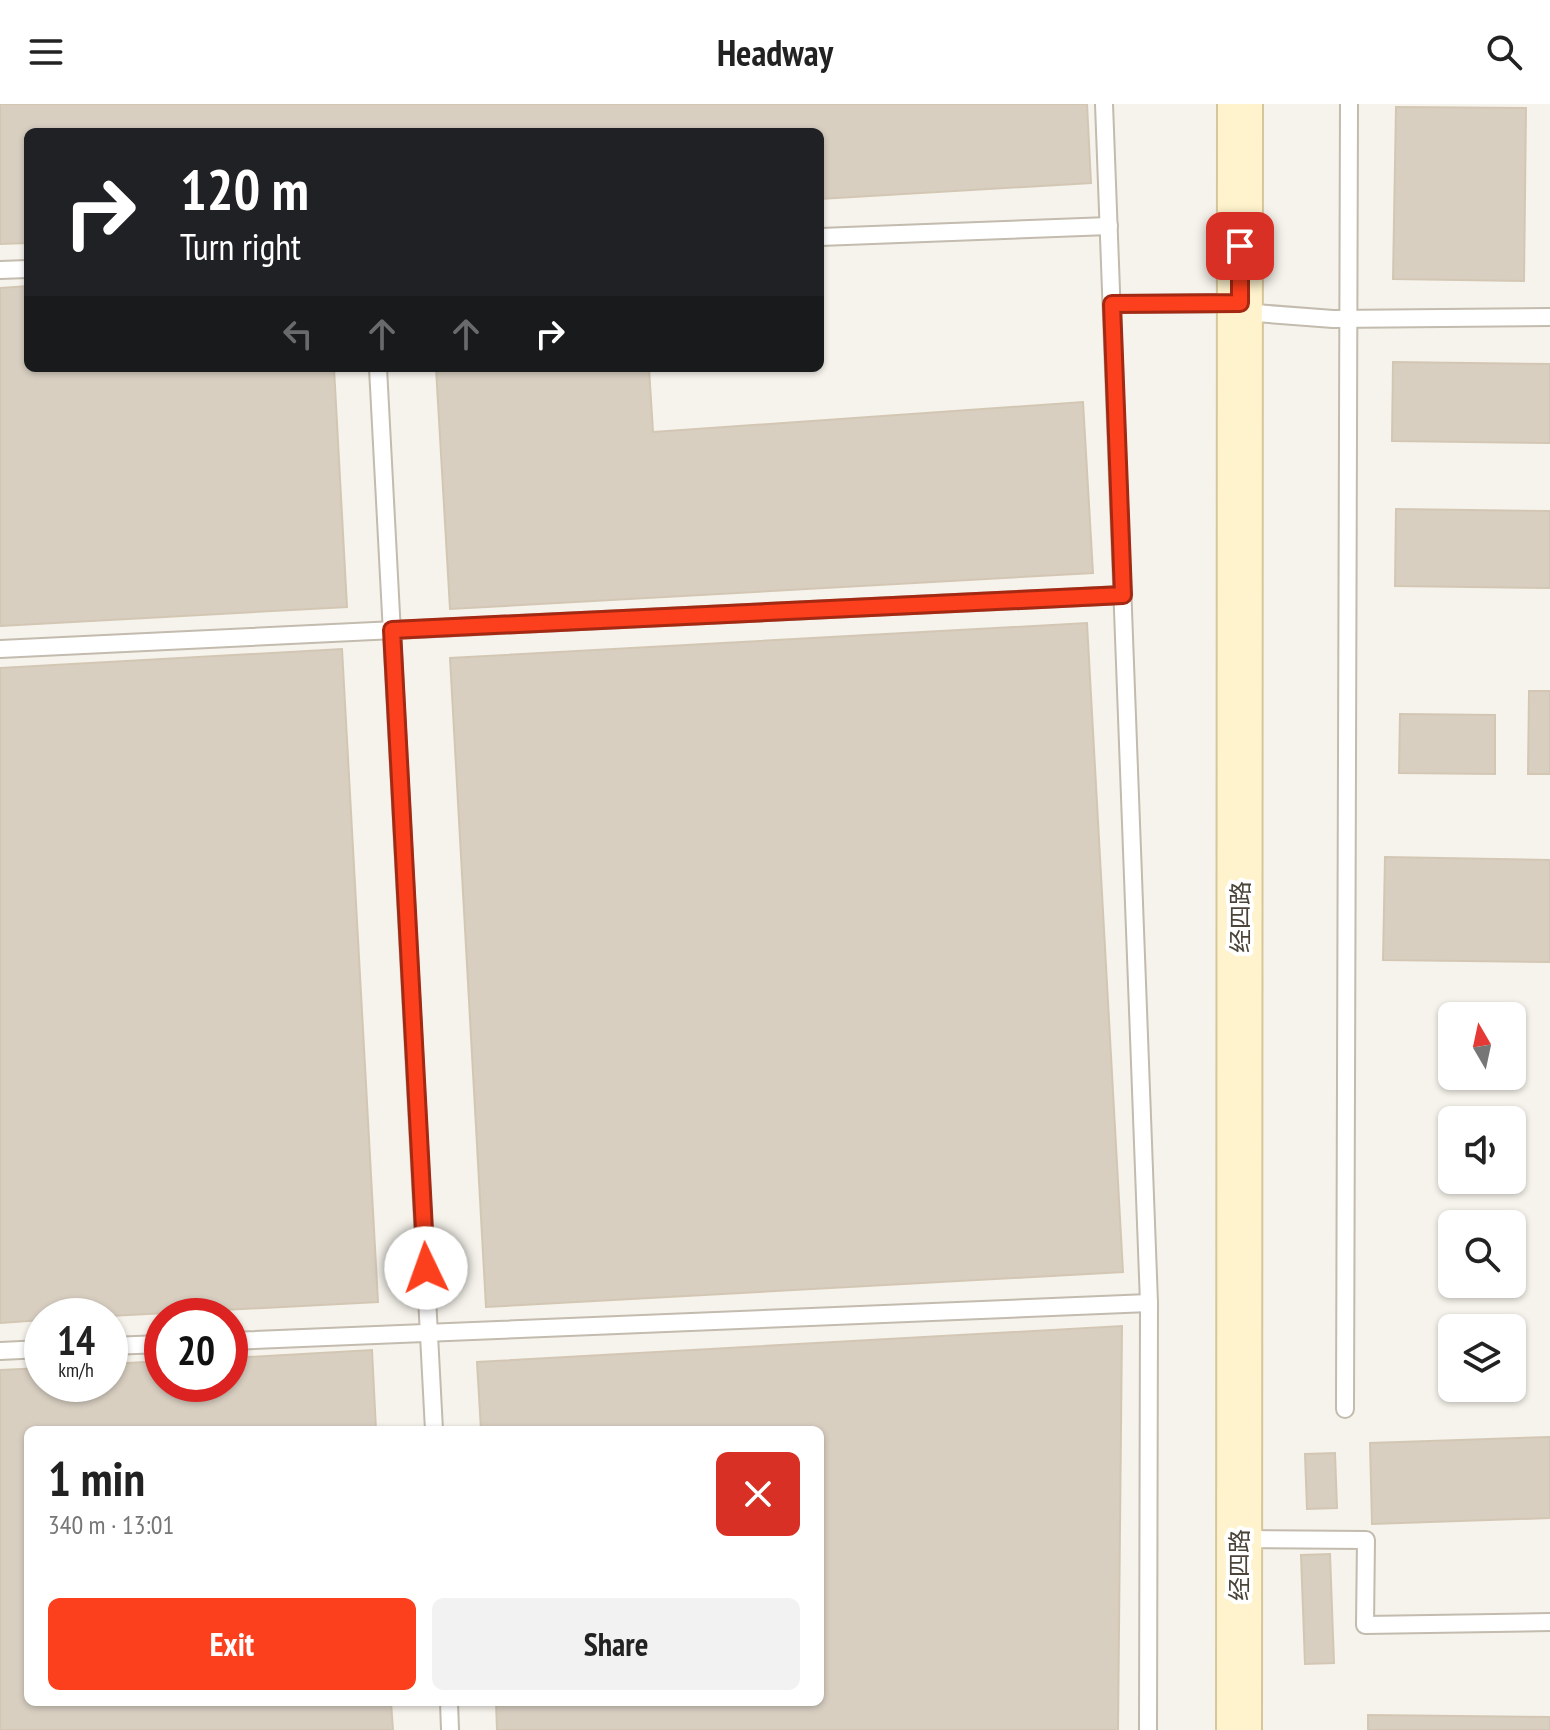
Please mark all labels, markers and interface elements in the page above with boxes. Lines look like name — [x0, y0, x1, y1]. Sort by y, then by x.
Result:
text: Headway — [717, 29, 833, 76]
icon: menu — [24, 30, 68, 74]
icon: search — [1482, 30, 1526, 74]
text: 120 m — [180, 153, 309, 225]
icon: right — [48, 160, 152, 264]
pin — [1206, 212, 1274, 280]
text: Turn right — [180, 223, 301, 270]
icon: arrive — [1218, 224, 1262, 268]
icon: left — [276, 312, 320, 356]
icon: ahead — [360, 312, 404, 356]
icon: ahead — [444, 312, 488, 356]
icon: right — [528, 312, 572, 356]
street label: 经四路 — [1225, 881, 1256, 953]
north arrow — [1438, 1002, 1526, 1090]
map controls — [1438, 1002, 1526, 1402]
button: sound — [1438, 1106, 1526, 1194]
button: search — [1438, 1210, 1526, 1298]
position arrow — [384, 1226, 468, 1310]
speed limit sign: 20 — [144, 1298, 248, 1402]
text: 14 — [57, 1314, 95, 1366]
button: layers — [1438, 1314, 1526, 1402]
text: km/h — [58, 1357, 94, 1383]
text: 1 min — [48, 1447, 145, 1509]
button: close — [716, 1452, 800, 1536]
text: 340 m · 13:01 — [48, 1508, 174, 1541]
street label: 经四路 — [1224, 1529, 1255, 1601]
button: Exit — [48, 1598, 416, 1690]
button: Share — [432, 1598, 800, 1690]

